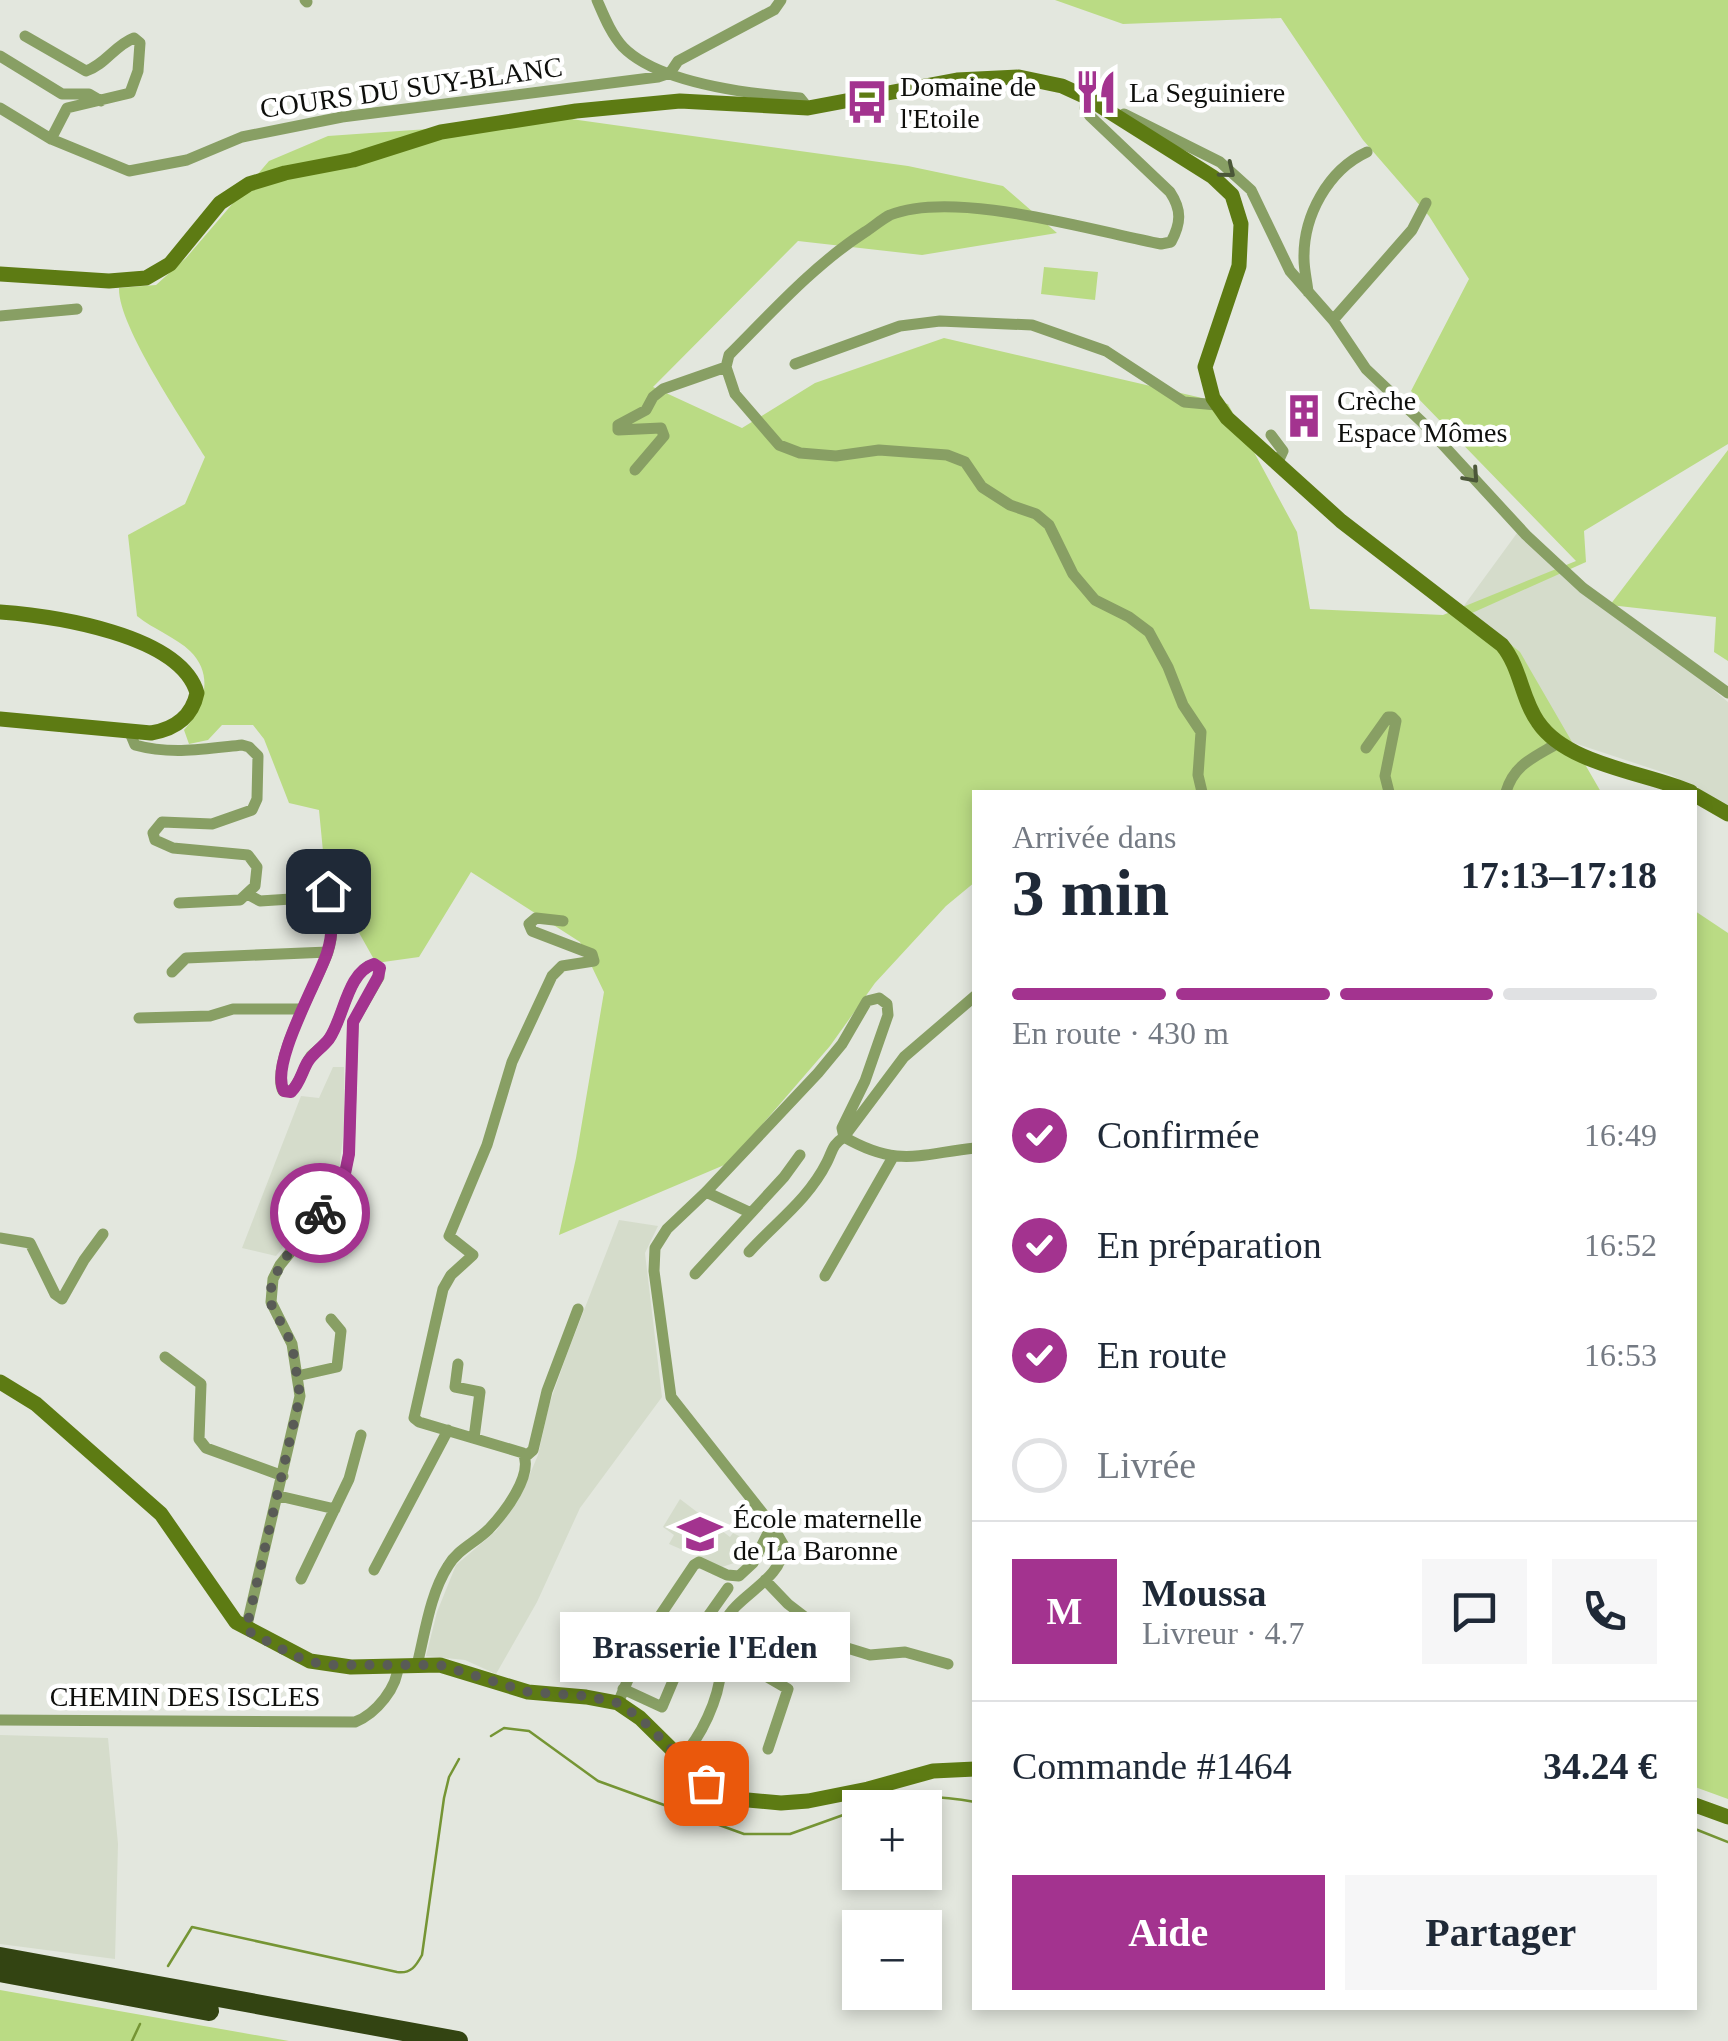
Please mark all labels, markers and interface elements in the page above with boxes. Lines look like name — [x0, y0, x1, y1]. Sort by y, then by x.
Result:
street label: COURS DU SUY-BLANC — [258, 51, 564, 124]
restaurant icon: La Seguiniere — [1072, 68, 1120, 116]
place label: Domaine de l'Etoile — [900, 71, 1036, 134]
place label: La Seguiniere — [1129, 77, 1285, 108]
bus stop icon: Domaine de l'Etoile — [843, 78, 891, 126]
one-way arrow — [1217, 159, 1235, 177]
place label: Crèche Espace Mômes — [1337, 385, 1507, 448]
building icon: Crèche Espace Mômes — [1280, 392, 1328, 440]
one-way arrow — [1460, 464, 1478, 483]
text: Arrivée dans — [1012, 819, 1176, 855]
pin — [286, 849, 371, 934]
text: 17:13–17:18 — [1461, 854, 1657, 896]
text: 3 min — [1012, 857, 1169, 929]
icon: home — [301, 864, 356, 919]
text: En route · 430 m — [1012, 1015, 1229, 1051]
icon: check — [1012, 1108, 1067, 1163]
text: Confirmée — [1097, 1114, 1260, 1156]
text: 16:49 — [1584, 1117, 1657, 1153]
courier — [270, 1163, 370, 1263]
icon: bike — [293, 1186, 348, 1241]
icon: check — [1012, 1218, 1067, 1273]
text: En préparation — [1097, 1224, 1322, 1266]
text: 16:52 — [1584, 1227, 1657, 1263]
icon: check — [1012, 1328, 1067, 1383]
text: En route — [1097, 1334, 1227, 1376]
text: 16:53 — [1584, 1337, 1657, 1373]
text: Livrée — [1097, 1444, 1196, 1486]
place label: École maternelle de La Baronne — [733, 1503, 922, 1566]
school or university icon: École maternelle de La Baronne — [676, 1510, 724, 1558]
button: chat — [1422, 1559, 1527, 1664]
button: phone — [1552, 1559, 1657, 1664]
text: Moussa — [1142, 1572, 1267, 1614]
text: M — [1047, 1590, 1082, 1632]
callout: Brasserie l'Eden — [561, 1613, 851, 1683]
text: Livreur · 4.7 — [1142, 1615, 1305, 1651]
text: Brasserie l'Eden — [593, 1629, 817, 1665]
street label: CHEMIN DES ISCLES — [50, 1681, 320, 1712]
pin — [664, 1741, 749, 1826]
text: Commande #1464 — [1012, 1745, 1292, 1787]
text: 34.24 € — [1543, 1745, 1657, 1787]
icon: bag — [679, 1756, 734, 1811]
map controls — [842, 1790, 942, 2010]
button: + — [842, 1790, 942, 1890]
button: Aide — [1012, 1875, 1325, 1990]
button: Partager — [1345, 1875, 1657, 1990]
button: − — [842, 1910, 942, 2010]

